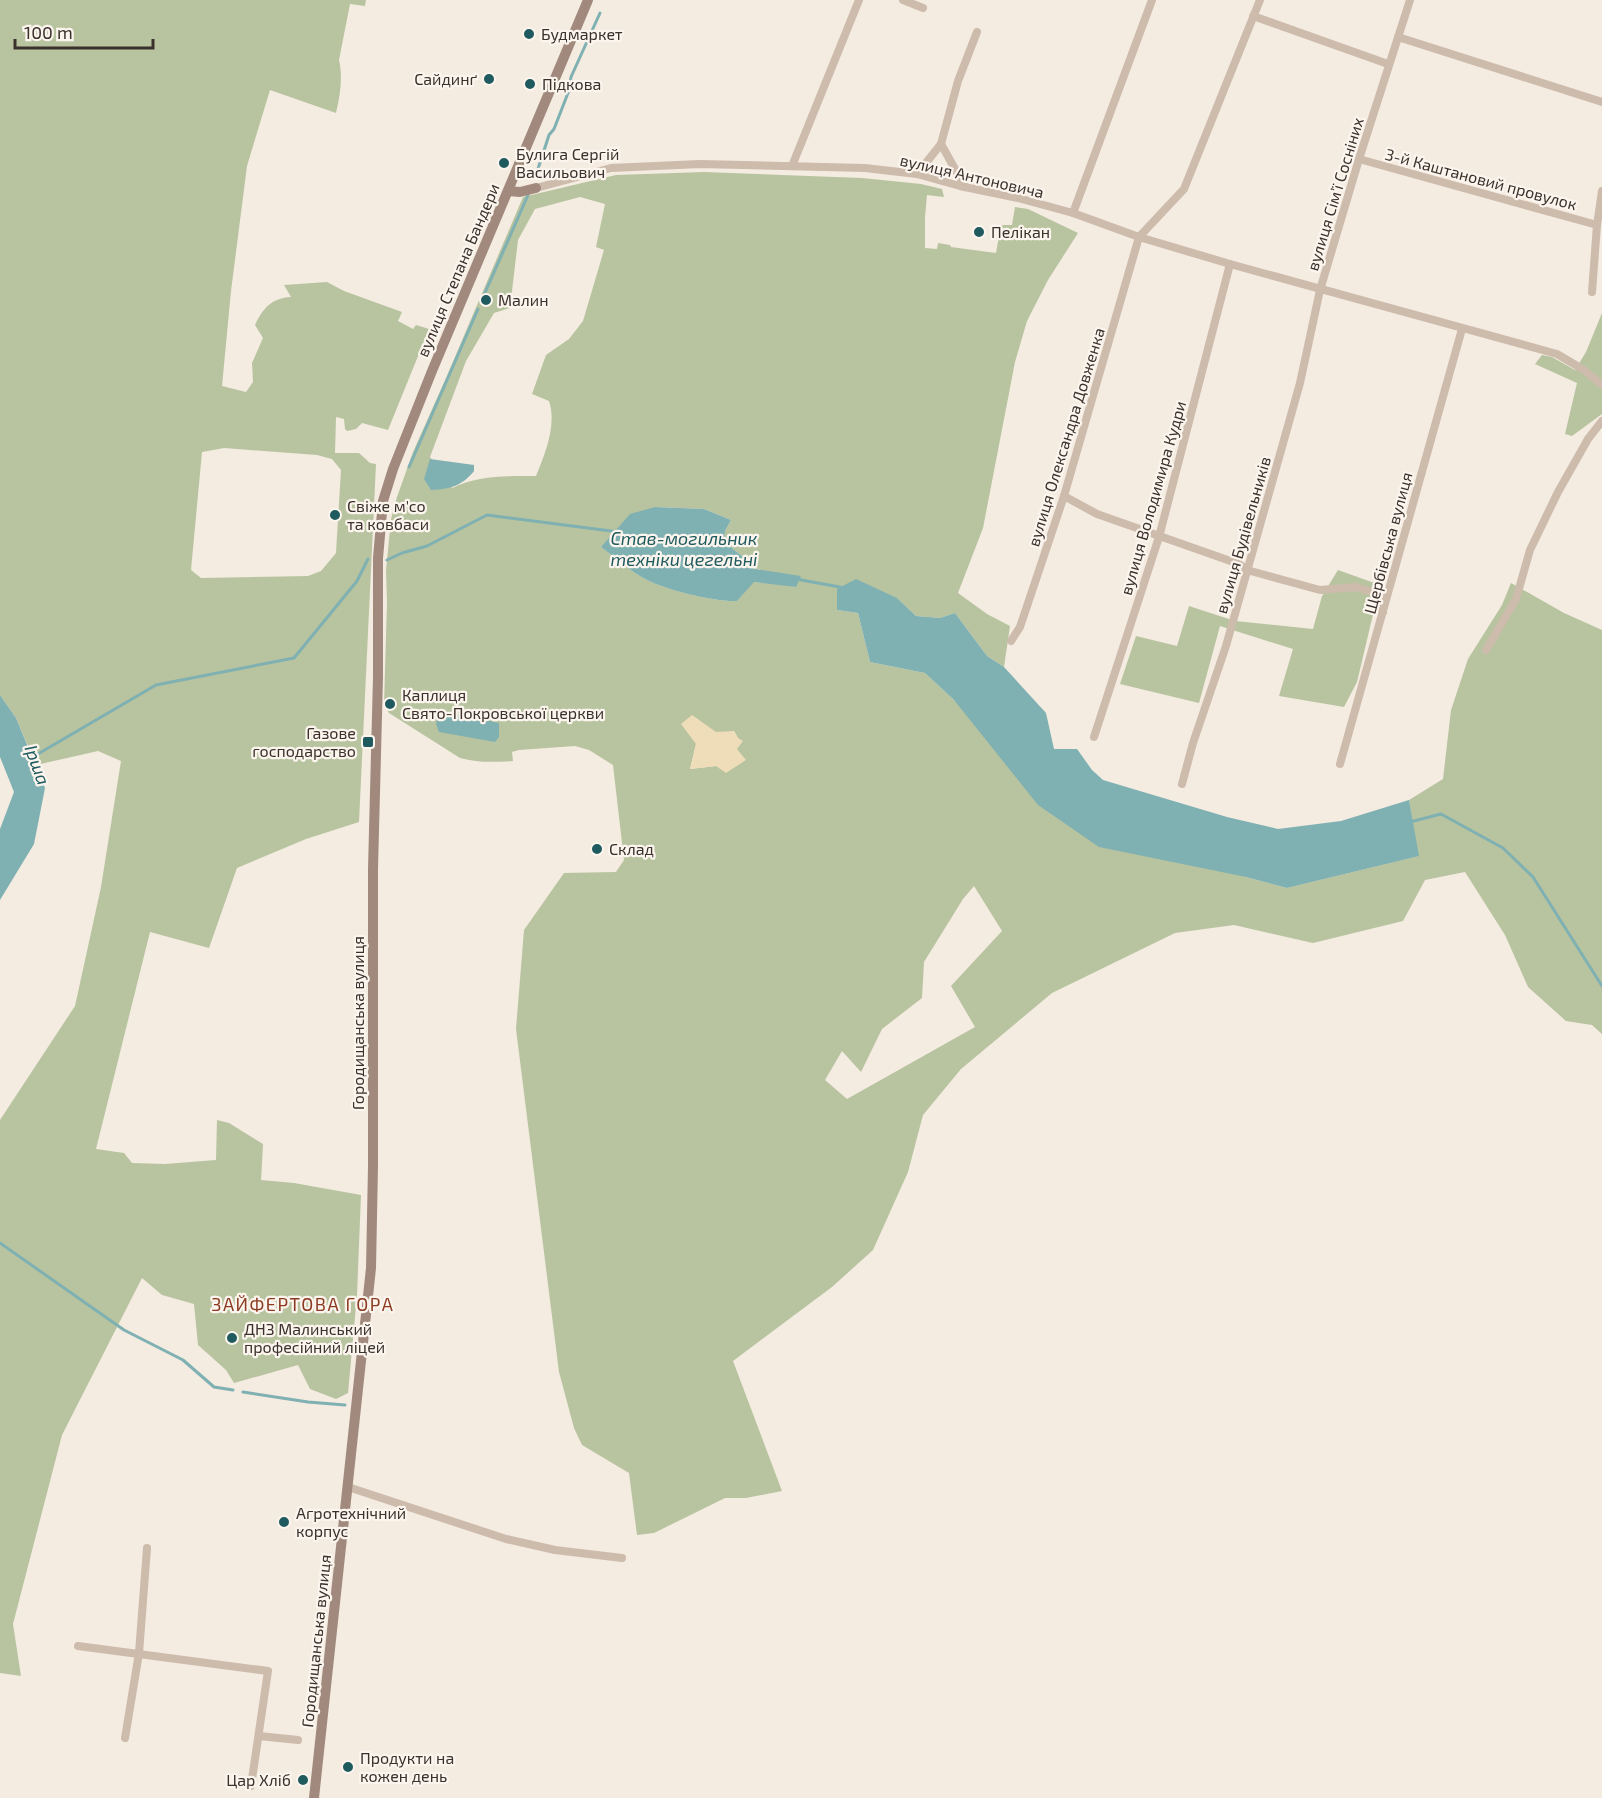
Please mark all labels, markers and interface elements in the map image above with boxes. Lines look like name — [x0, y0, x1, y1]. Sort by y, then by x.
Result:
scale bar — [15, 12, 153, 50]
text: 100 m — [24, 21, 73, 43]
place label: Будмаркет — [541, 24, 623, 44]
marker: Будмаркет — [522, 27, 536, 41]
place label: Сайдинґ — [414, 69, 478, 88]
marker: Сайдинґ — [482, 72, 496, 86]
place label: Підкова — [542, 74, 601, 93]
marker: Підкова — [523, 77, 537, 91]
street label: вулиця Сім’ї Сосніних — [1302, 114, 1368, 273]
place label: Булига Сергій Васильович — [516, 144, 619, 181]
street label: 3-й Каштановий провулок — [1383, 144, 1580, 214]
street label: вулиця Антоновича — [898, 150, 1046, 202]
marker: Булига Сергій Васильович — [497, 156, 511, 170]
street label: вулиця Степана Бандери — [412, 180, 504, 360]
place label: Пелікан — [991, 222, 1050, 241]
marker: Пелікан — [972, 225, 986, 239]
place label: Малин — [498, 290, 549, 309]
marker: Малин — [479, 293, 493, 307]
street label: вулиця Олександра Довженка — [1023, 325, 1109, 549]
street label: вулиця Володимира Кудри — [1116, 399, 1190, 597]
street label: вулиця Будівельників — [1211, 454, 1275, 616]
street label: Щербівська вулиця — [1359, 470, 1417, 616]
place label: Свіже м'со та ковбаси — [347, 496, 429, 533]
marker: Свіже м'со та ковбаси — [328, 508, 342, 522]
water label: Став-могильник техніки цегельні — [610, 527, 758, 570]
place label: Каплиця Свято-Покровської церкви — [402, 685, 604, 722]
marker: Каплиця Свято-Покровської церкви — [383, 697, 397, 711]
place label: Газове господарство — [252, 723, 356, 760]
marker: Газове господарство — [361, 735, 375, 749]
water label: Ірша — [21, 742, 55, 788]
place label: Склад — [609, 839, 654, 858]
marker: Склад — [590, 842, 604, 856]
street label: Городищанська вулиця — [348, 936, 368, 1110]
district label: ЗАЙФЕРТОВА ГОРА — [211, 1293, 395, 1315]
place label: ДНЗ Малинський професійний ліцей — [244, 1319, 385, 1356]
marker: ДНЗ Малинський професійний ліцей — [225, 1331, 239, 1345]
place label: Агротехнічний корпус — [296, 1503, 406, 1541]
marker: Агротехнічний корпус — [277, 1515, 291, 1529]
street label: Городищанська вулиця — [297, 1554, 335, 1728]
place label: Продукти на кожен день — [360, 1748, 454, 1785]
marker: Продукти на кожен день — [341, 1760, 355, 1774]
place label: Цар Хліб — [226, 1770, 291, 1789]
marker: Цар Хліб — [296, 1773, 310, 1787]

